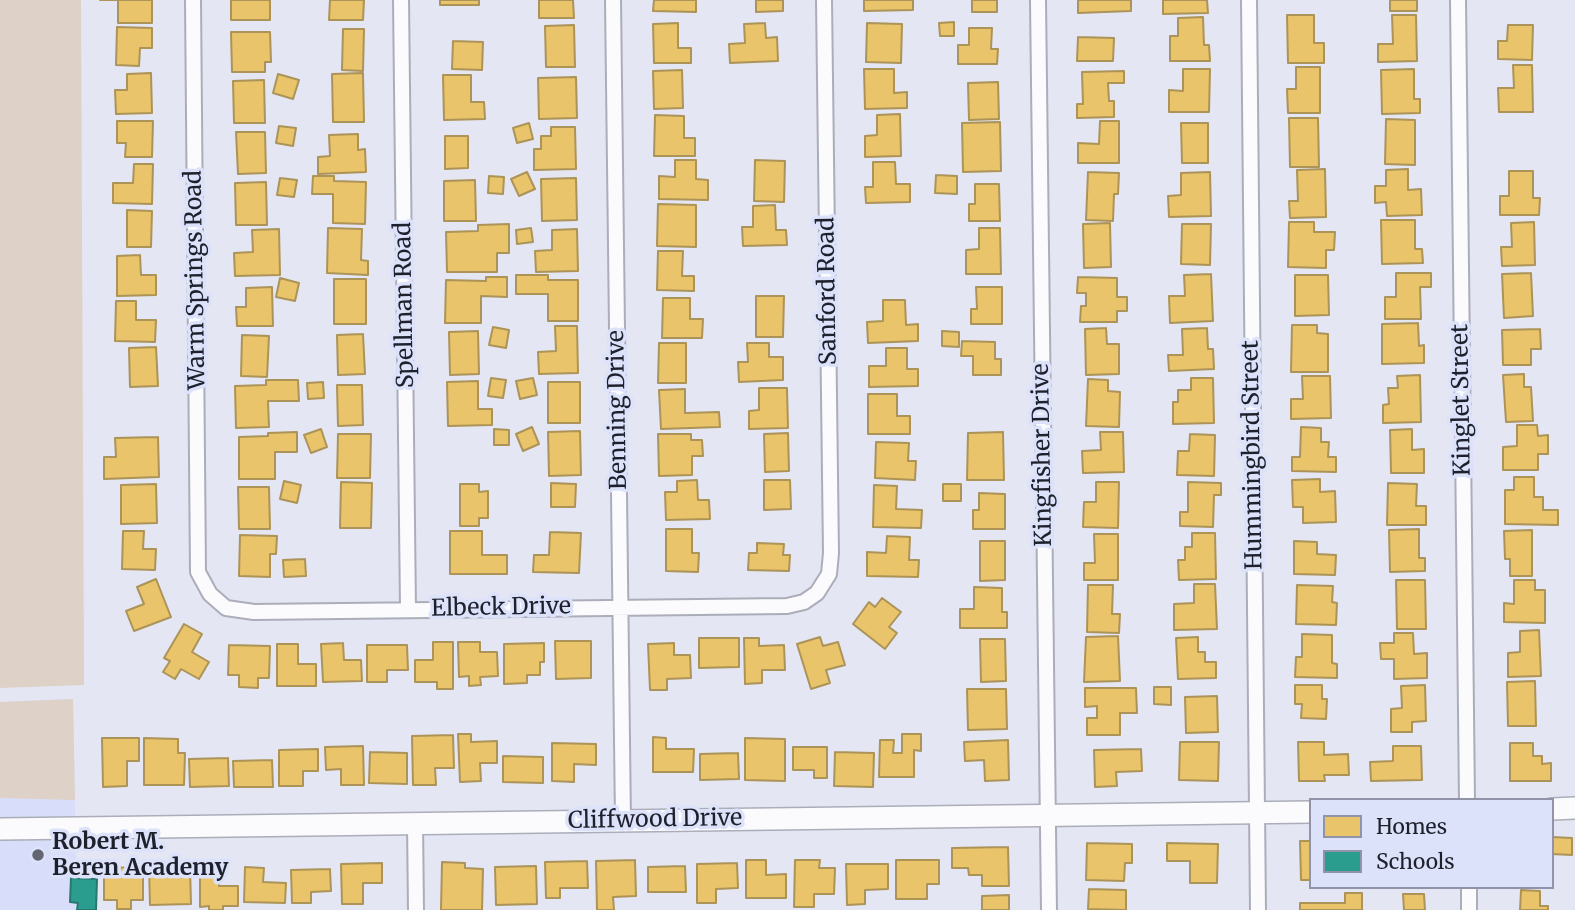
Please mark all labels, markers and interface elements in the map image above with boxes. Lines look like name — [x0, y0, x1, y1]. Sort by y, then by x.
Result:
street label: Warm Springs Road — [180, 170, 212, 390]
street label: Sanford Road — [813, 217, 843, 365]
street label: Spellman Road — [390, 222, 420, 388]
street label: Kinglet Street — [1447, 324, 1477, 476]
street label: Benning Drive — [603, 330, 633, 490]
street label: Hummingbird Street — [1237, 340, 1269, 570]
street label: Kingfisher Drive — [1028, 363, 1058, 547]
street label: Elbeck Drive — [431, 593, 571, 623]
legend — [1309, 798, 1554, 889]
street label: Cliffwood Drive — [568, 805, 742, 835]
text: Homes — [1376, 813, 1447, 840]
place label: Robert M. Beren Academy — [52, 828, 228, 882]
marker: Robert M. Beren Academy — [30, 847, 46, 863]
text: Schools — [1376, 848, 1455, 875]

